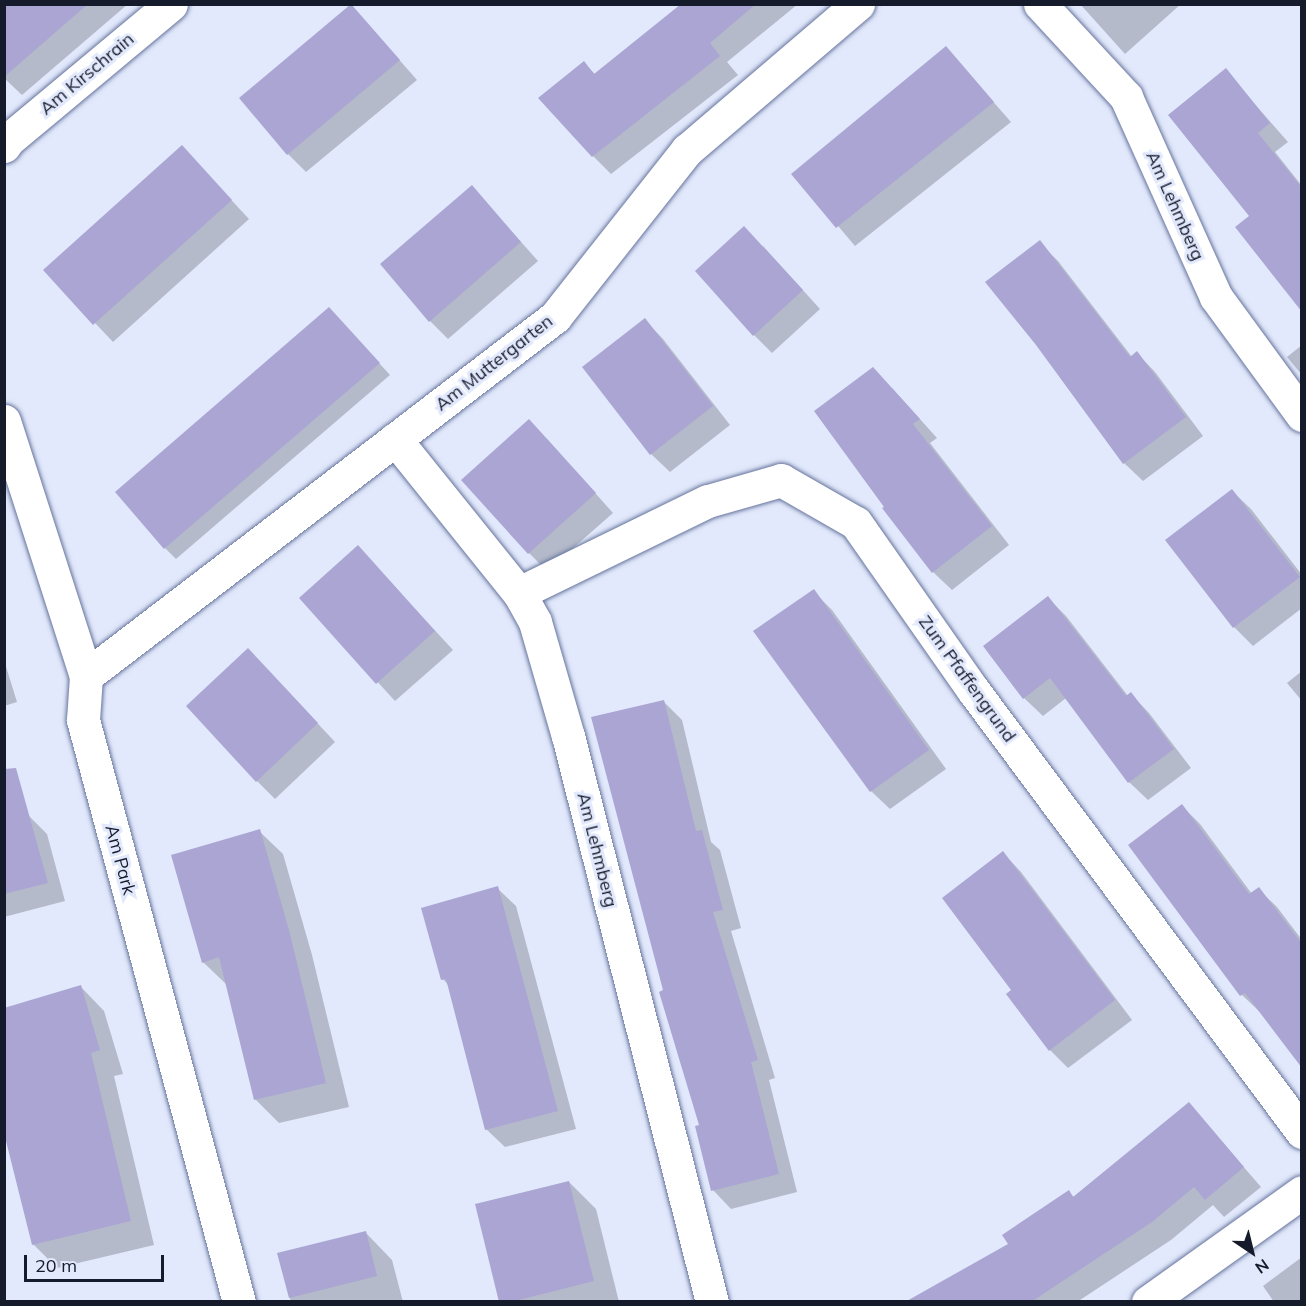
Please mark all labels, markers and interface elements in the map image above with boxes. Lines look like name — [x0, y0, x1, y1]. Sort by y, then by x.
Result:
street label: Am Kirschrain — [35, 28, 139, 120]
street label: Am Lehmberg — [1141, 148, 1209, 264]
street label: Am Muttergarten — [431, 310, 557, 416]
street label: Zum Pfaffengrund — [914, 612, 1020, 746]
street label: Am Lehmberg — [572, 790, 622, 910]
street label: Am Park — [100, 823, 140, 897]
north arrow — [1222, 1222, 1282, 1282]
scale bar — [27, 1243, 166, 1281]
text: 20 m — [35, 1254, 77, 1277]
text: N — [1252, 1255, 1273, 1278]

